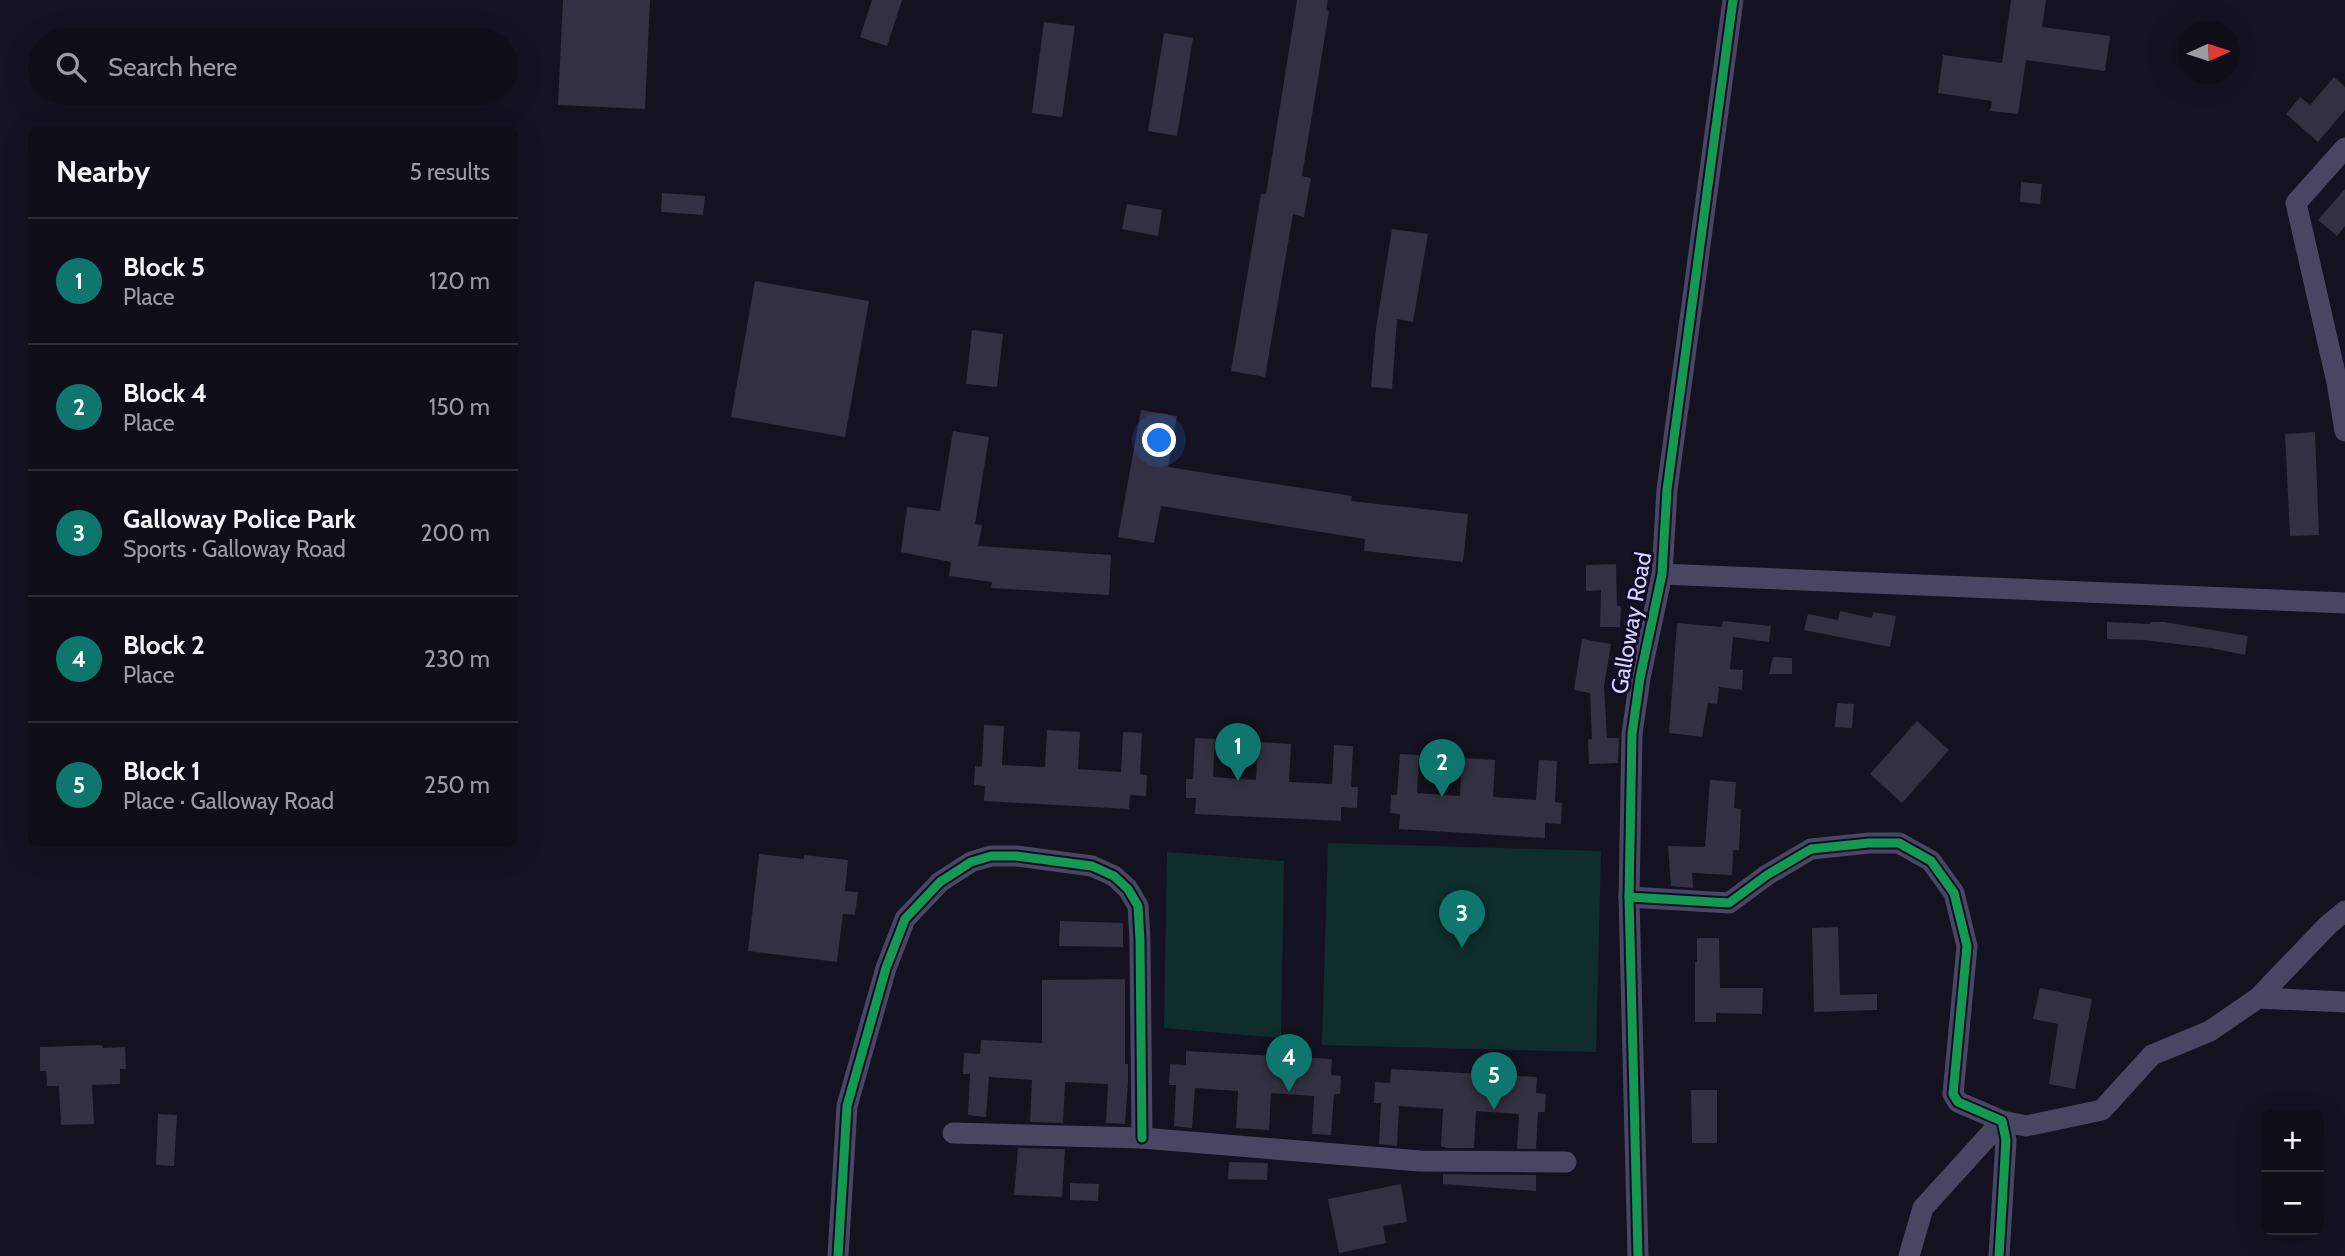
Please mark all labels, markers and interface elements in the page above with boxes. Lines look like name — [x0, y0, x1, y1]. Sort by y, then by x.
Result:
north arrow — [2177, 21, 2240, 84]
search box — [28, 28, 518, 105]
icon: search — [52, 48, 90, 86]
text: Search here — [108, 51, 237, 83]
text: Nearby — [56, 153, 150, 190]
text: 5 results — [409, 158, 490, 186]
text: Block 5 — [123, 251, 205, 283]
text: 1 — [75, 267, 83, 295]
text: 120 m — [429, 267, 490, 295]
text: Place — [123, 283, 175, 311]
text: Block 4 — [123, 377, 207, 409]
text: 2 — [73, 393, 85, 421]
text: 150 m — [429, 393, 490, 421]
text: Place — [123, 409, 175, 437]
your location — [1142, 423, 1176, 457]
text: Galloway Police Park — [123, 503, 356, 535]
text: 3 — [73, 519, 85, 547]
text: 200 m — [420, 519, 490, 547]
text: Sports · Galloway Road — [123, 535, 346, 563]
street label: Galloway Road — [1605, 550, 1657, 696]
text: Block 2 — [123, 629, 205, 661]
text: 4 — [72, 645, 86, 673]
text: 230 m — [424, 645, 490, 673]
text: Place — [123, 661, 175, 689]
pin: 1 — [1215, 723, 1261, 781]
pin: 2 — [1419, 739, 1465, 797]
text: Block 1 — [123, 755, 201, 787]
text: 5 — [73, 771, 85, 799]
text: 250 m — [424, 771, 490, 799]
text: Place · Galloway Road — [123, 787, 334, 815]
pin: 3 — [1439, 890, 1485, 948]
pin: 4 — [1266, 1034, 1312, 1092]
pin: 5 — [1471, 1052, 1517, 1110]
map controls — [2261, 1109, 2324, 1235]
button: + — [2261, 1109, 2324, 1172]
button: − — [2261, 1172, 2324, 1235]

